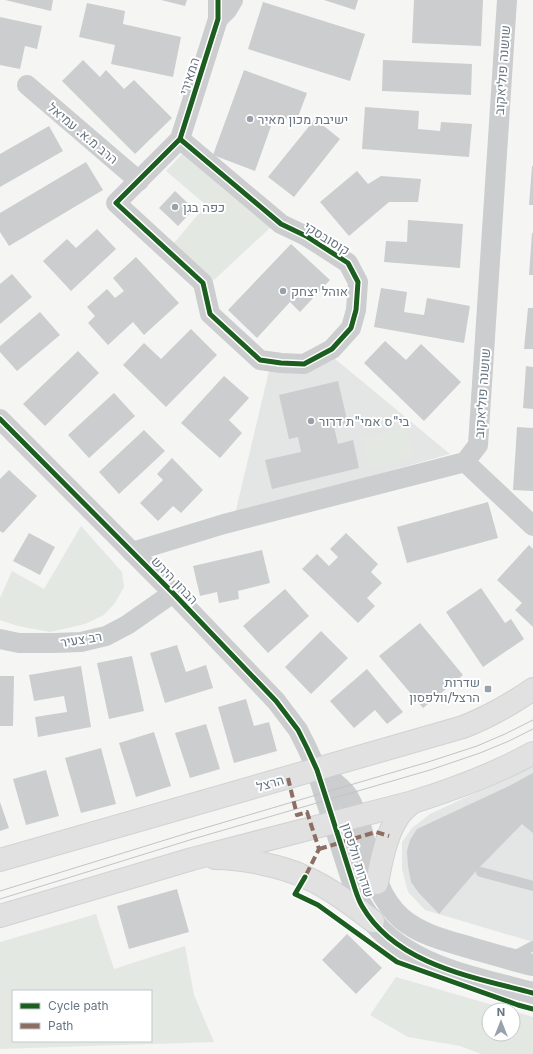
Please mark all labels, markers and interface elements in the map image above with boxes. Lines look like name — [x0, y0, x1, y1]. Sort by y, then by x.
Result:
street label: שושנה פוליאקוב — [491, 24, 513, 116]
street label: המאירי — [175, 55, 203, 97]
street label: הרב מ.א. עמיאל — [45, 99, 121, 167]
place label: ישיבת מכון מאיר — [258, 111, 348, 127]
marker: ישיבת מכון מאיר — [245, 114, 255, 124]
place label: כפה בגן — [183, 199, 225, 215]
marker: כפה בגן — [170, 202, 180, 212]
street label: קוסובסקי — [301, 218, 353, 258]
place label: אוהל יצחק — [291, 283, 348, 299]
marker: אוהל יצחק — [278, 286, 288, 296]
street label: שושנה פוליאקוב — [471, 347, 493, 439]
place label: בי"ס אמי"ת דרור — [319, 413, 410, 429]
marker: בי"ס אמי"ת דרור — [306, 416, 316, 426]
street label: הברון הירש — [148, 553, 202, 607]
street label: רב צעיר — [59, 628, 103, 650]
place label: שדרות הרצל/וולפסון — [409, 674, 480, 705]
marker: שדרות הרצל/וולפסון — [483, 684, 493, 694]
street label: הרצל — [254, 771, 286, 795]
street label: שדרות וולפסון — [338, 821, 378, 899]
legend — [12, 990, 152, 1042]
text: Cycle path — [48, 998, 109, 1013]
north arrow — [481, 1002, 521, 1042]
text: N — [497, 1005, 505, 1019]
text: Path — [48, 1018, 73, 1033]

